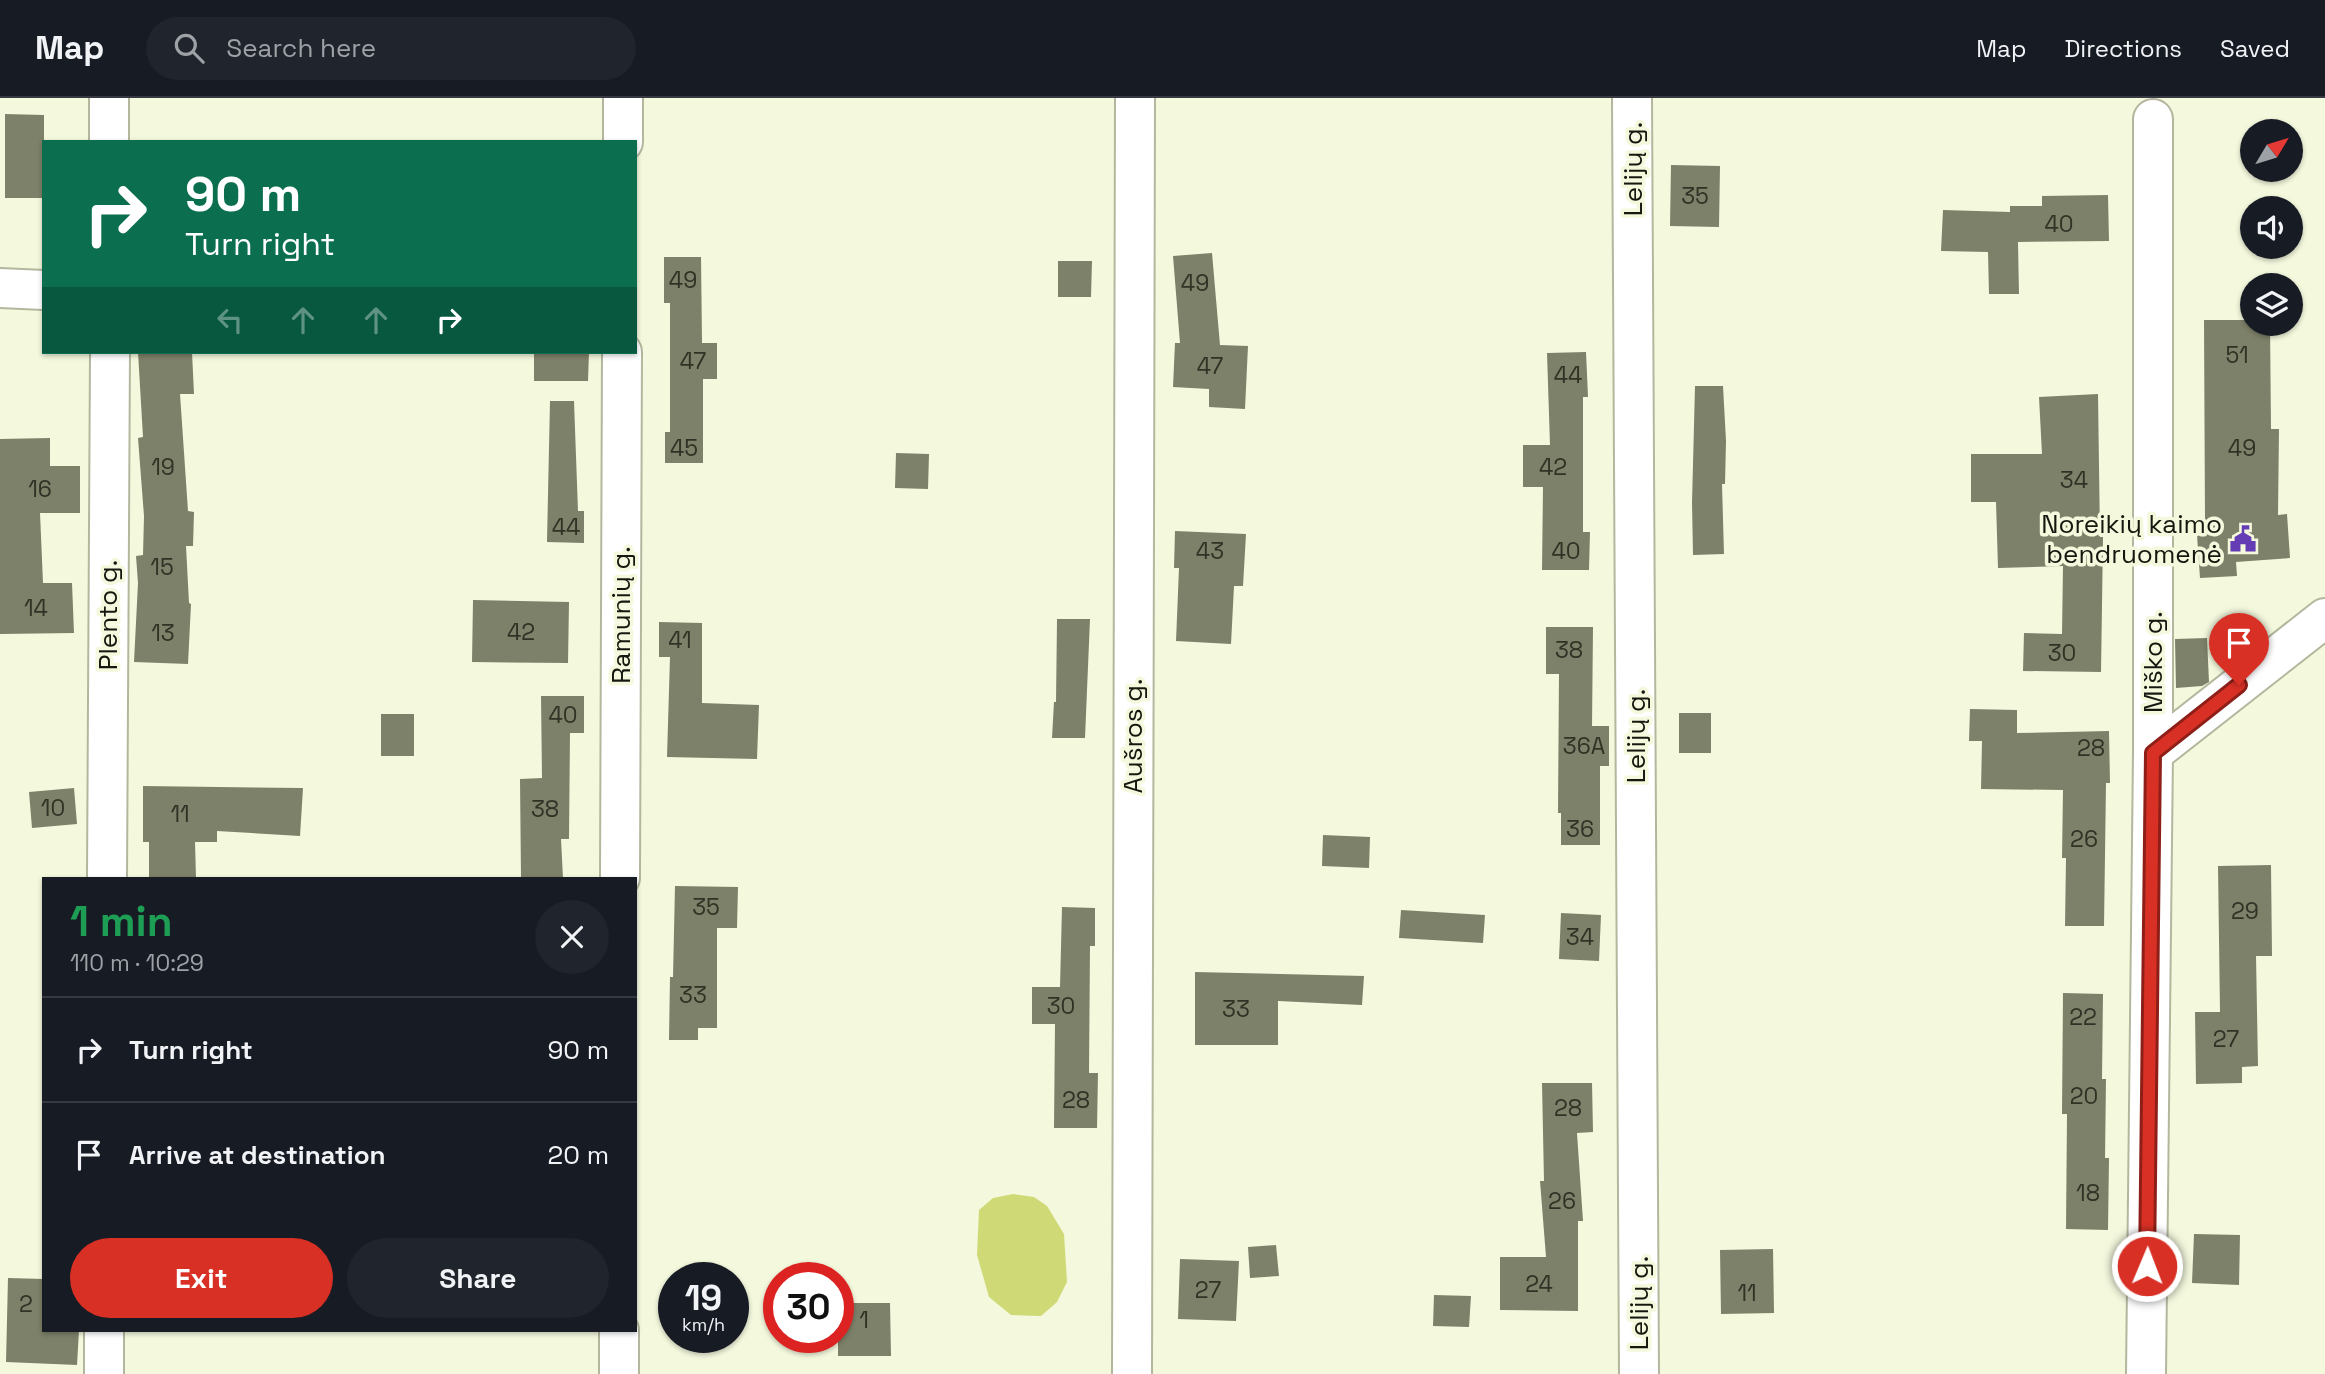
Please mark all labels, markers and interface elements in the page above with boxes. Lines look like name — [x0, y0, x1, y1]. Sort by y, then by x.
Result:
search box — [146, 17, 636, 80]
text: Map — [35, 27, 104, 69]
icon: search — [170, 29, 208, 67]
text: Search here — [226, 31, 376, 65]
text: Map — [1976, 33, 2026, 64]
text: Directions — [2064, 33, 2182, 64]
text: Saved — [2220, 33, 2290, 64]
north arrow — [2240, 119, 2303, 182]
map controls — [2240, 119, 2303, 336]
street label: Lelijų g. — [1616, 122, 1650, 216]
text: 90 m — [185, 163, 301, 225]
icon: right — [70, 168, 161, 259]
house number: 35 — [1681, 181, 1709, 211]
button: sound — [2240, 196, 2303, 259]
house number: 40 — [2044, 209, 2074, 239]
text: Turn right — [185, 224, 335, 264]
house number: 49 — [669, 265, 697, 295]
house number: 49 — [1181, 268, 1209, 298]
button: layers — [2240, 273, 2303, 336]
icon: left — [211, 301, 249, 339]
icon: ahead — [284, 301, 322, 339]
icon: ahead — [357, 301, 395, 339]
icon: right — [430, 301, 468, 339]
house number: 51 — [2225, 340, 2249, 370]
house number: 47 — [680, 346, 706, 376]
house number: 47 — [1197, 351, 1223, 381]
house number: 44 — [1554, 360, 1582, 390]
house number: 45 — [670, 433, 698, 463]
house number: 49 — [2228, 433, 2256, 463]
house number: 19 — [151, 452, 175, 482]
house number: 42 — [1539, 452, 1567, 482]
house number: 34 — [2060, 465, 2088, 495]
house number: 16 — [28, 474, 52, 504]
place label: Noreikių kaimo bendruomenė — [2041, 507, 2222, 571]
house number: 44 — [552, 512, 580, 542]
public building icon: Noreikių kaimo bendruomenė — [2228, 524, 2258, 554]
house number: 43 — [1196, 536, 1224, 566]
house number: 40 — [1551, 536, 1581, 566]
street label: Ramunių g. — [604, 546, 638, 684]
house number: 15 — [150, 552, 174, 582]
street label: Plento g. — [91, 560, 125, 670]
house number: 14 — [24, 593, 48, 623]
street label: Miško g. — [2136, 611, 2170, 713]
pin — [2209, 613, 2269, 685]
house number: 42 — [507, 617, 535, 647]
house number: 13 — [151, 618, 175, 648]
icon: arrive — [2220, 624, 2258, 662]
house number: 41 — [668, 625, 692, 655]
house number: 38 — [1555, 635, 1583, 665]
house number: 30 — [2048, 638, 2076, 668]
street label: Aušros g. — [1116, 678, 1150, 794]
street label: Lelijų g. — [1619, 689, 1653, 783]
house number: 40 — [548, 700, 578, 730]
house number: 36A — [1563, 731, 1605, 761]
house number: 28 — [2077, 733, 2105, 763]
house number: 10 — [41, 793, 65, 823]
house number: 38 — [531, 794, 559, 824]
house number: 11 — [170, 799, 190, 829]
house number: 36 — [1566, 814, 1594, 844]
house number: 26 — [2070, 824, 2098, 854]
house number: 35 — [692, 892, 720, 922]
text: 1 min — [70, 895, 173, 948]
house number: 29 — [2231, 896, 2259, 926]
button: close — [535, 900, 609, 974]
house number: 34 — [1566, 922, 1594, 952]
text: 110 m · 10:29 — [70, 948, 204, 978]
house number: 33 — [679, 980, 707, 1010]
house number: 30 — [1047, 991, 1075, 1021]
house number: 33 — [1222, 994, 1250, 1024]
house number: 22 — [2069, 1002, 2097, 1032]
house number: 27 — [2213, 1024, 2239, 1054]
icon: right — [70, 1031, 108, 1069]
text: Turn right — [129, 1033, 253, 1067]
text: 90 m — [547, 1033, 609, 1067]
house number: 20 — [2070, 1081, 2098, 1111]
house number: 28 — [1062, 1085, 1090, 1115]
house number: 28 — [1554, 1093, 1582, 1123]
icon: arrive — [70, 1136, 108, 1174]
text: Arrive at destination — [129, 1138, 386, 1172]
text: 20 m — [548, 1138, 609, 1172]
house number: 18 — [2076, 1178, 2100, 1208]
house number: 26 — [1548, 1186, 1576, 1216]
position arrow — [2110, 1229, 2184, 1303]
button: Exit — [70, 1238, 333, 1318]
button: Share — [347, 1238, 609, 1318]
street label: Lelijų g. — [1622, 1256, 1656, 1350]
speed limit sign: 30 — [763, 1262, 854, 1353]
house number: 24 — [1525, 1269, 1553, 1299]
house number: 27 — [1195, 1275, 1221, 1305]
text: 19 — [685, 1276, 722, 1320]
house number: 11 — [1737, 1278, 1757, 1308]
house number: 2 — [19, 1289, 33, 1319]
house number: 1 — [859, 1305, 869, 1335]
text: km/h — [682, 1313, 725, 1336]

